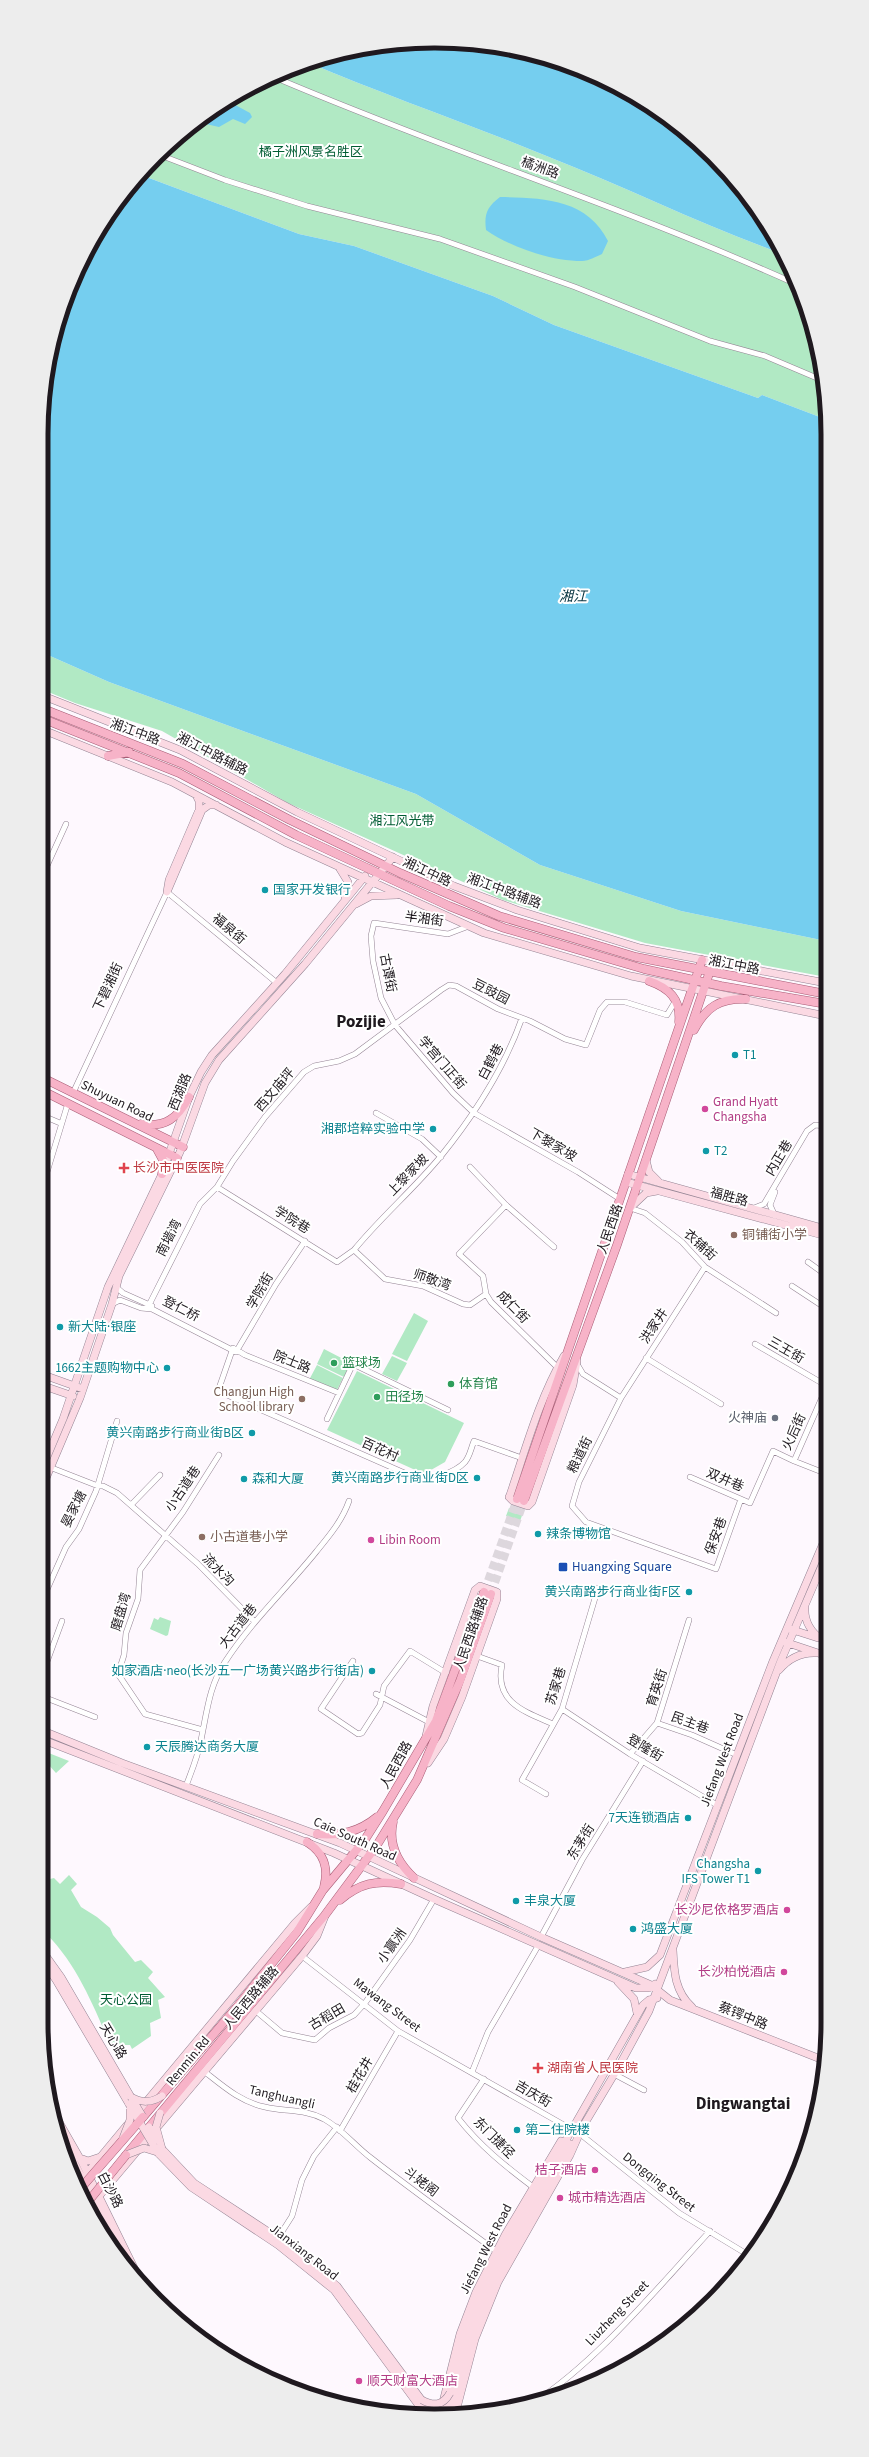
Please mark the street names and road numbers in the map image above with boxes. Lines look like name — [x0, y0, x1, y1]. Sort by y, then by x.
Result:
street label: 橘洲路 — [519, 153, 561, 183]
street label: 湘江中路 — [107, 715, 163, 749]
street label: 湘江中路辅路 — [173, 728, 251, 780]
street label: 湘江中路 — [400, 853, 454, 891]
street label: 湘江中路辅路 — [464, 869, 544, 913]
street label: 半湘街 — [403, 907, 445, 931]
street label: 福泉街 — [208, 910, 250, 948]
street label: 湘江中路 — [707, 951, 761, 979]
street label: 古谭街 — [375, 952, 401, 994]
street label: 下碧湘街 — [89, 960, 127, 1014]
street label: 豆豉园 — [470, 975, 512, 1009]
street label: 学宫门正街 — [414, 1033, 470, 1093]
street label: 白鹤巷 — [474, 1041, 508, 1083]
street label: 西文庙坪 — [251, 1064, 299, 1116]
street label: 西湖路 — [164, 1071, 196, 1113]
street label: Shuyuan Road — [78, 1076, 156, 1126]
street label: 下黎家坡 — [526, 1124, 580, 1166]
street label: 内正巷 — [761, 1137, 797, 1179]
street label: 上黎家坡 — [383, 1150, 433, 1200]
street label: 福胜路 — [708, 1183, 750, 1211]
street label: 人民西路 — [593, 1201, 627, 1257]
street label: 学院巷 — [271, 1202, 313, 1238]
street label: 南墙湾 — [152, 1217, 186, 1259]
street label: 衣铺街 — [680, 1225, 720, 1265]
street label: 师敬湾 — [411, 1265, 453, 1295]
street label: 学院街 — [242, 1270, 278, 1312]
street label: 成仁街 — [493, 1287, 533, 1327]
street label: 登仁桥 — [160, 1292, 202, 1326]
street label: 洪家井 — [636, 1305, 672, 1347]
street label: 三王街 — [765, 1332, 807, 1368]
street label: 院士路 — [271, 1346, 313, 1378]
street label: 火后街 — [778, 1411, 810, 1453]
street label: 百花村 — [359, 1434, 401, 1466]
street label: 粮道街 — [563, 1434, 597, 1476]
street label: 小古道巷 — [161, 1462, 205, 1516]
street label: 双井巷 — [704, 1464, 746, 1496]
street label: 晏家塘 — [57, 1488, 91, 1530]
street label: 保安巷 — [701, 1515, 731, 1557]
street label: 流水沟 — [198, 1550, 238, 1590]
street label: 磨盘湾 — [107, 1591, 135, 1633]
street label: 人民西路辅路 — [450, 1594, 492, 1674]
street label: 大古道巷 — [215, 1600, 261, 1652]
street label: 苏家巷 — [542, 1665, 570, 1707]
street label: 育英街 — [642, 1667, 672, 1709]
street label: 民主巷 — [669, 1708, 711, 1738]
street label: Jiefang West Road — [696, 1711, 748, 1809]
street label: 登隆街 — [624, 1730, 666, 1766]
street label: 人民西路 — [376, 1738, 416, 1792]
street label: Caie South Road — [311, 1813, 399, 1865]
street label: 东茅街 — [563, 1821, 599, 1863]
street label: 小赢洲 — [373, 1925, 411, 1967]
street label: 人民西路辅路 — [219, 1962, 283, 2034]
street label: Mawang Street — [349, 1974, 425, 2037]
street label: 蔡锷中路 — [716, 1998, 770, 2034]
street label: 古稻田 — [306, 1999, 348, 2035]
street label: 天心路 — [95, 2020, 131, 2062]
street label: Renmin.Rd — [162, 2032, 214, 2090]
street label: 桂花井 — [342, 2054, 378, 2096]
street label: 吉庆街 — [512, 2076, 554, 2112]
street label: Tanghuangli — [247, 2081, 317, 2113]
street label: 东门捷径 — [469, 2113, 519, 2163]
street label: Dongqing Street — [619, 2148, 700, 2216]
street label: 斗姥阁 — [400, 2163, 442, 2201]
street label: 白沙路 — [93, 2169, 127, 2211]
street label: Jiefang West Road — [456, 2201, 516, 2297]
street label: Jianxiang Road — [266, 2219, 342, 2285]
street label: Liuzheng Street — [581, 2276, 653, 2350]

